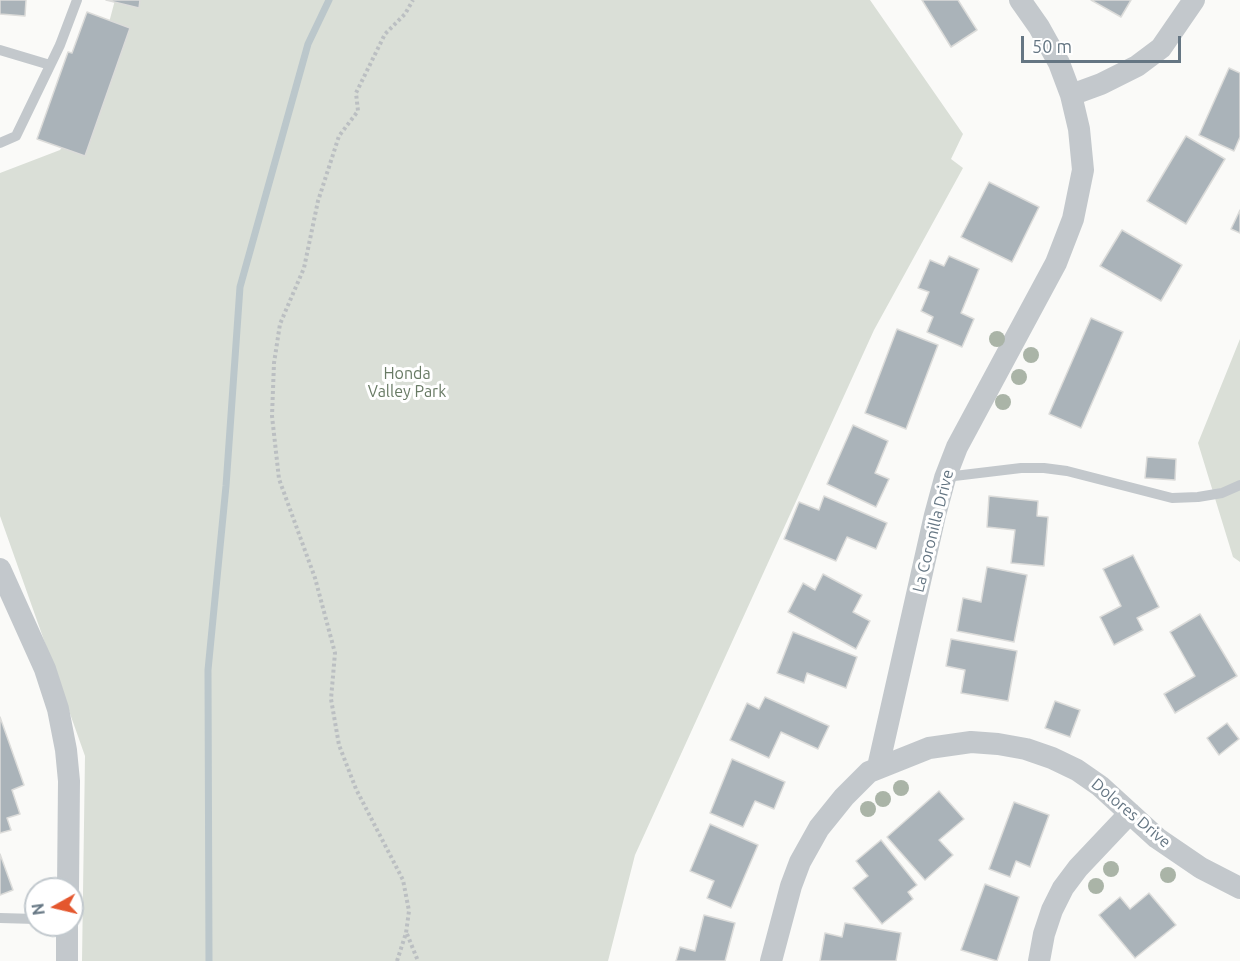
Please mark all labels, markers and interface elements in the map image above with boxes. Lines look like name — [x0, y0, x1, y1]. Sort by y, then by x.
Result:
scale bar — [1024, 24, 1184, 62]
text: 50 m — [1032, 36, 1072, 56]
park label: Honda Valley Park — [368, 364, 446, 402]
street label: La Coronilla Drive — [908, 468, 958, 594]
street label: Dolores Drive — [1087, 774, 1175, 852]
north arrow — [24, 877, 84, 937]
text: N — [28, 902, 48, 916]

